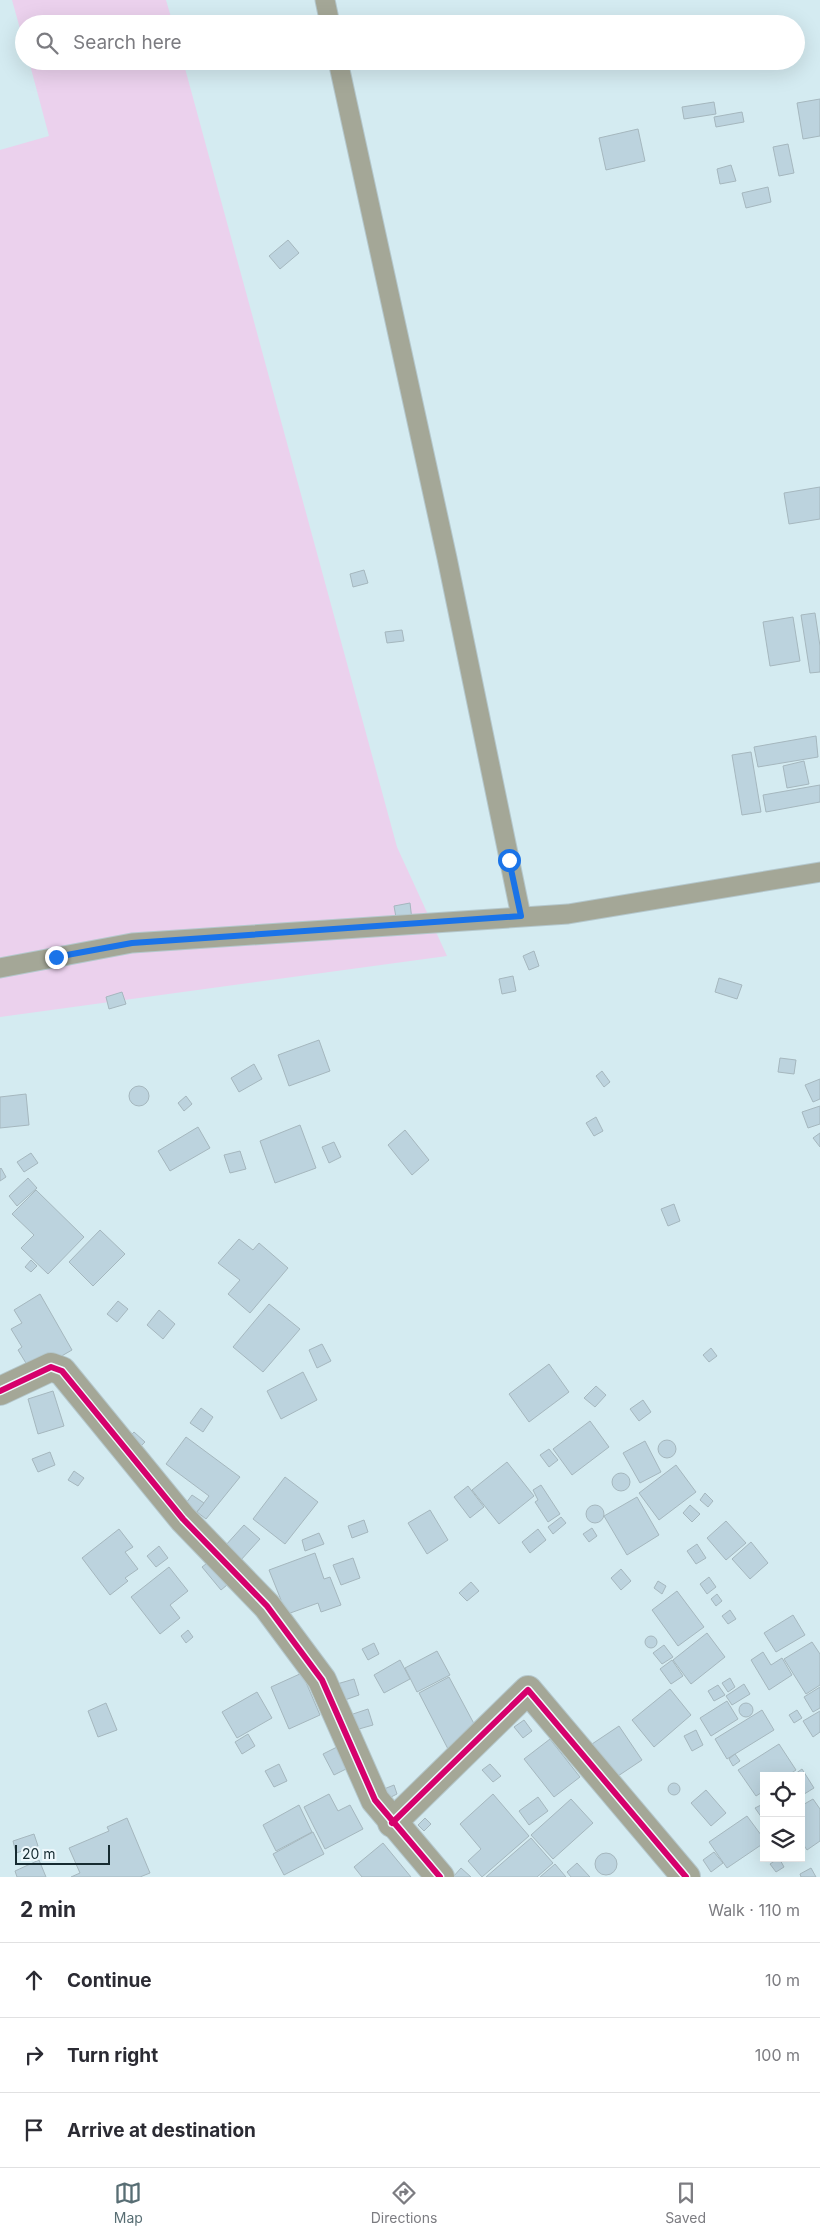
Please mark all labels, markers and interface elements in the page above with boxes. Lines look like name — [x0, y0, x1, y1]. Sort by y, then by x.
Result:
search box — [15, 15, 805, 70]
icon: search — [33, 29, 61, 57]
text: Search here — [73, 31, 182, 54]
route start — [498, 849, 521, 872]
route end — [45, 946, 68, 969]
map controls — [760, 1772, 805, 1862]
button: locate — [760, 1772, 805, 1817]
button: layers — [760, 1817, 805, 1862]
scale bar — [15, 1842, 110, 1865]
text: 20 m — [22, 1845, 56, 1862]
text: 2 min — [20, 1897, 76, 1922]
text: Walk · 110 m — [708, 1900, 800, 1920]
icon: ahead — [20, 1966, 48, 1994]
text: Continue — [67, 1969, 152, 1992]
text: 10 m — [765, 1970, 800, 1990]
icon: right — [20, 2041, 48, 2069]
text: Turn right — [67, 2044, 158, 2067]
text: 100 m — [755, 2045, 800, 2065]
icon: arrive — [20, 2116, 48, 2144]
text: Arrive at destination — [67, 2119, 256, 2142]
tab: Map — [114, 2179, 143, 2226]
tab: Directions — [371, 2179, 437, 2226]
tab: Saved — [665, 2179, 706, 2226]

